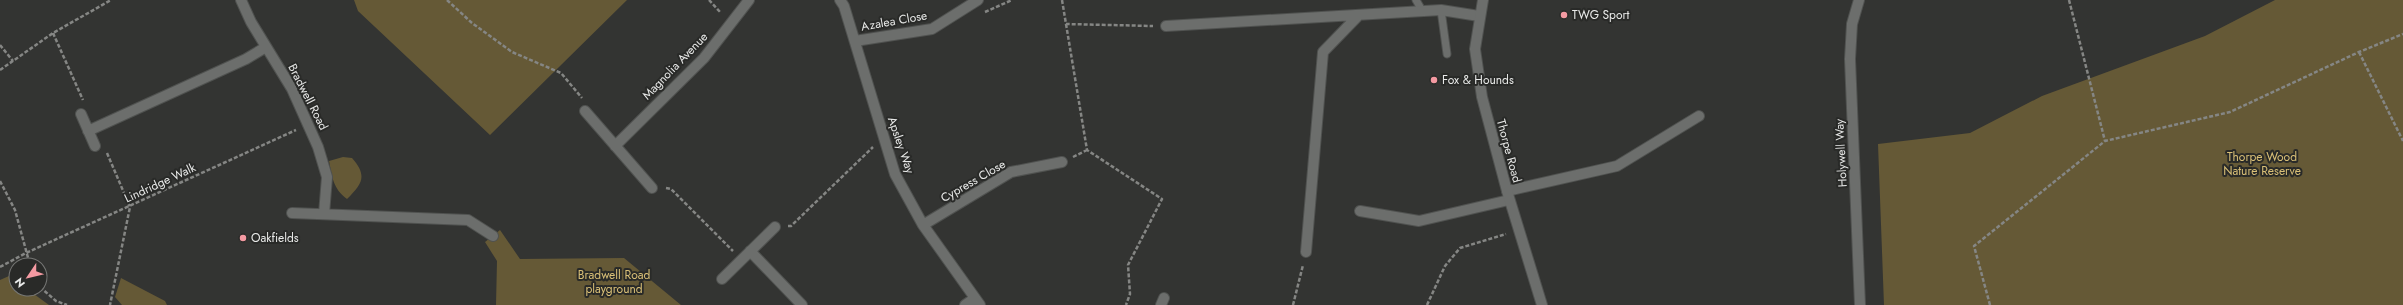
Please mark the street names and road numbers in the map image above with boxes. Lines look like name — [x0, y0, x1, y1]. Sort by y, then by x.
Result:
street label: Azalea Close — [860, 6, 928, 36]
street label: Magnolia Avenue — [638, 28, 712, 104]
street label: Bradwell Road — [284, 61, 332, 133]
street label: Apsley Way — [883, 114, 919, 176]
street label: Thorpe Road — [1492, 117, 1526, 185]
street label: Holywell Way — [1830, 118, 1852, 188]
street label: Cypress Close — [937, 155, 1009, 207]
street label: Lindridge Walk — [121, 158, 199, 207]

